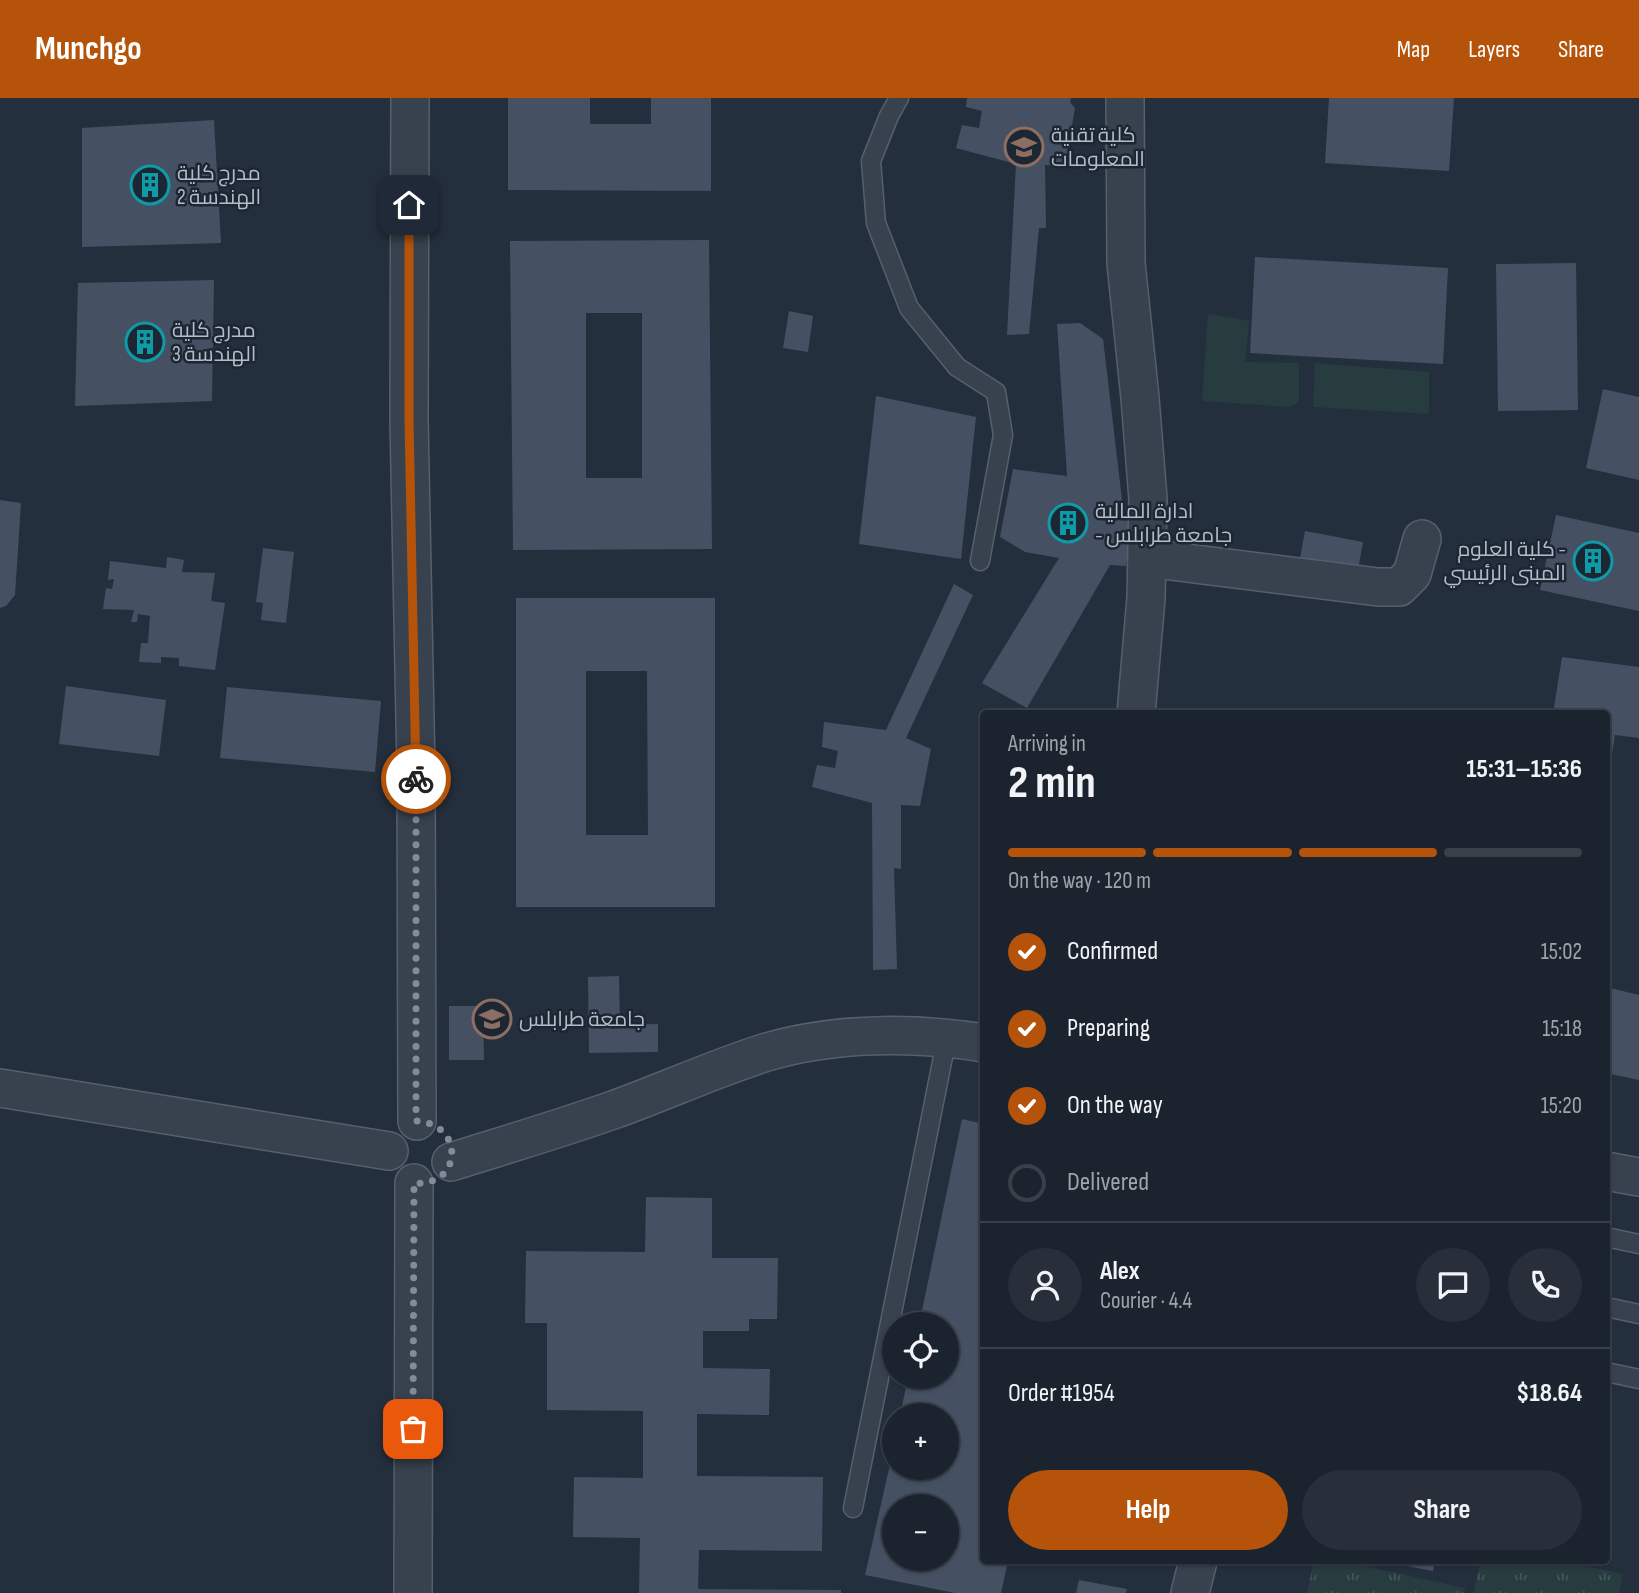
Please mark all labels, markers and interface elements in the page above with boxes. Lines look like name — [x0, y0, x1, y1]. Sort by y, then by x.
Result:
text: Munchgo — [35, 29, 142, 69]
text: Map — [1397, 35, 1430, 64]
text: Layers — [1468, 35, 1520, 64]
text: Share — [1558, 35, 1604, 64]
place label: كلية تقنية المعلومات — [1051, 123, 1145, 172]
school or university icon: كلية تقنية المعلومات — [1003, 126, 1045, 168]
place label: مدرج كلية الهندسة 2 — [177, 161, 261, 210]
building icon: مدرج كلية الهندسة 2 — [129, 164, 171, 206]
pin — [379, 175, 439, 235]
icon: home — [390, 186, 428, 224]
place label: مدرج كلية الهندسة 3 — [172, 318, 256, 367]
building icon: مدرج كلية الهندسة 3 — [124, 321, 166, 363]
place label: ادارة المالية - جامعة طرابلس — [1095, 499, 1232, 548]
building icon: ادارة المالية - جامعة طرابلس — [1047, 502, 1089, 544]
place label: كلية العلوم - المبنى الرئيسي — [1443, 537, 1566, 588]
building icon: كلية العلوم - المبنى الرئيسي — [1572, 540, 1614, 582]
text: Arriving in — [1008, 730, 1086, 758]
courier — [381, 744, 451, 814]
text: 15:31–15:36 — [1466, 754, 1582, 785]
text: 2 min — [1008, 756, 1096, 811]
icon: bike — [397, 760, 435, 798]
text: On the way · 120 m — [1008, 867, 1151, 895]
icon: check — [1008, 933, 1046, 971]
text: Confirmed — [1067, 936, 1158, 967]
text: 15:02 — [1541, 938, 1582, 966]
school or university icon: جامعة طرابلس — [471, 998, 513, 1040]
place label: جامعة طرابلس — [519, 1007, 645, 1032]
icon: check — [1008, 1010, 1046, 1048]
text: Preparing — [1067, 1013, 1150, 1044]
text: 15:18 — [1542, 1015, 1582, 1043]
icon: check — [1008, 1087, 1046, 1125]
text: On the way — [1067, 1090, 1163, 1121]
text: 15:20 — [1541, 1092, 1582, 1120]
text: Delivered — [1067, 1167, 1149, 1198]
button: person — [1008, 1248, 1082, 1322]
button: chat — [1416, 1248, 1490, 1322]
button: phone — [1508, 1248, 1582, 1322]
text: Alex — [1100, 1256, 1140, 1287]
text: Courier · 4.4 — [1100, 1287, 1192, 1315]
map controls — [882, 1312, 959, 1571]
button: locate — [882, 1312, 959, 1389]
text: Order #1954 — [1008, 1378, 1115, 1409]
text: $18.64 — [1516, 1378, 1582, 1409]
pin — [383, 1399, 443, 1459]
button: + — [882, 1403, 959, 1480]
icon: bag — [394, 1410, 432, 1448]
button: Help — [1008, 1470, 1288, 1550]
button: Share — [1302, 1470, 1582, 1550]
button: − — [882, 1494, 959, 1571]

